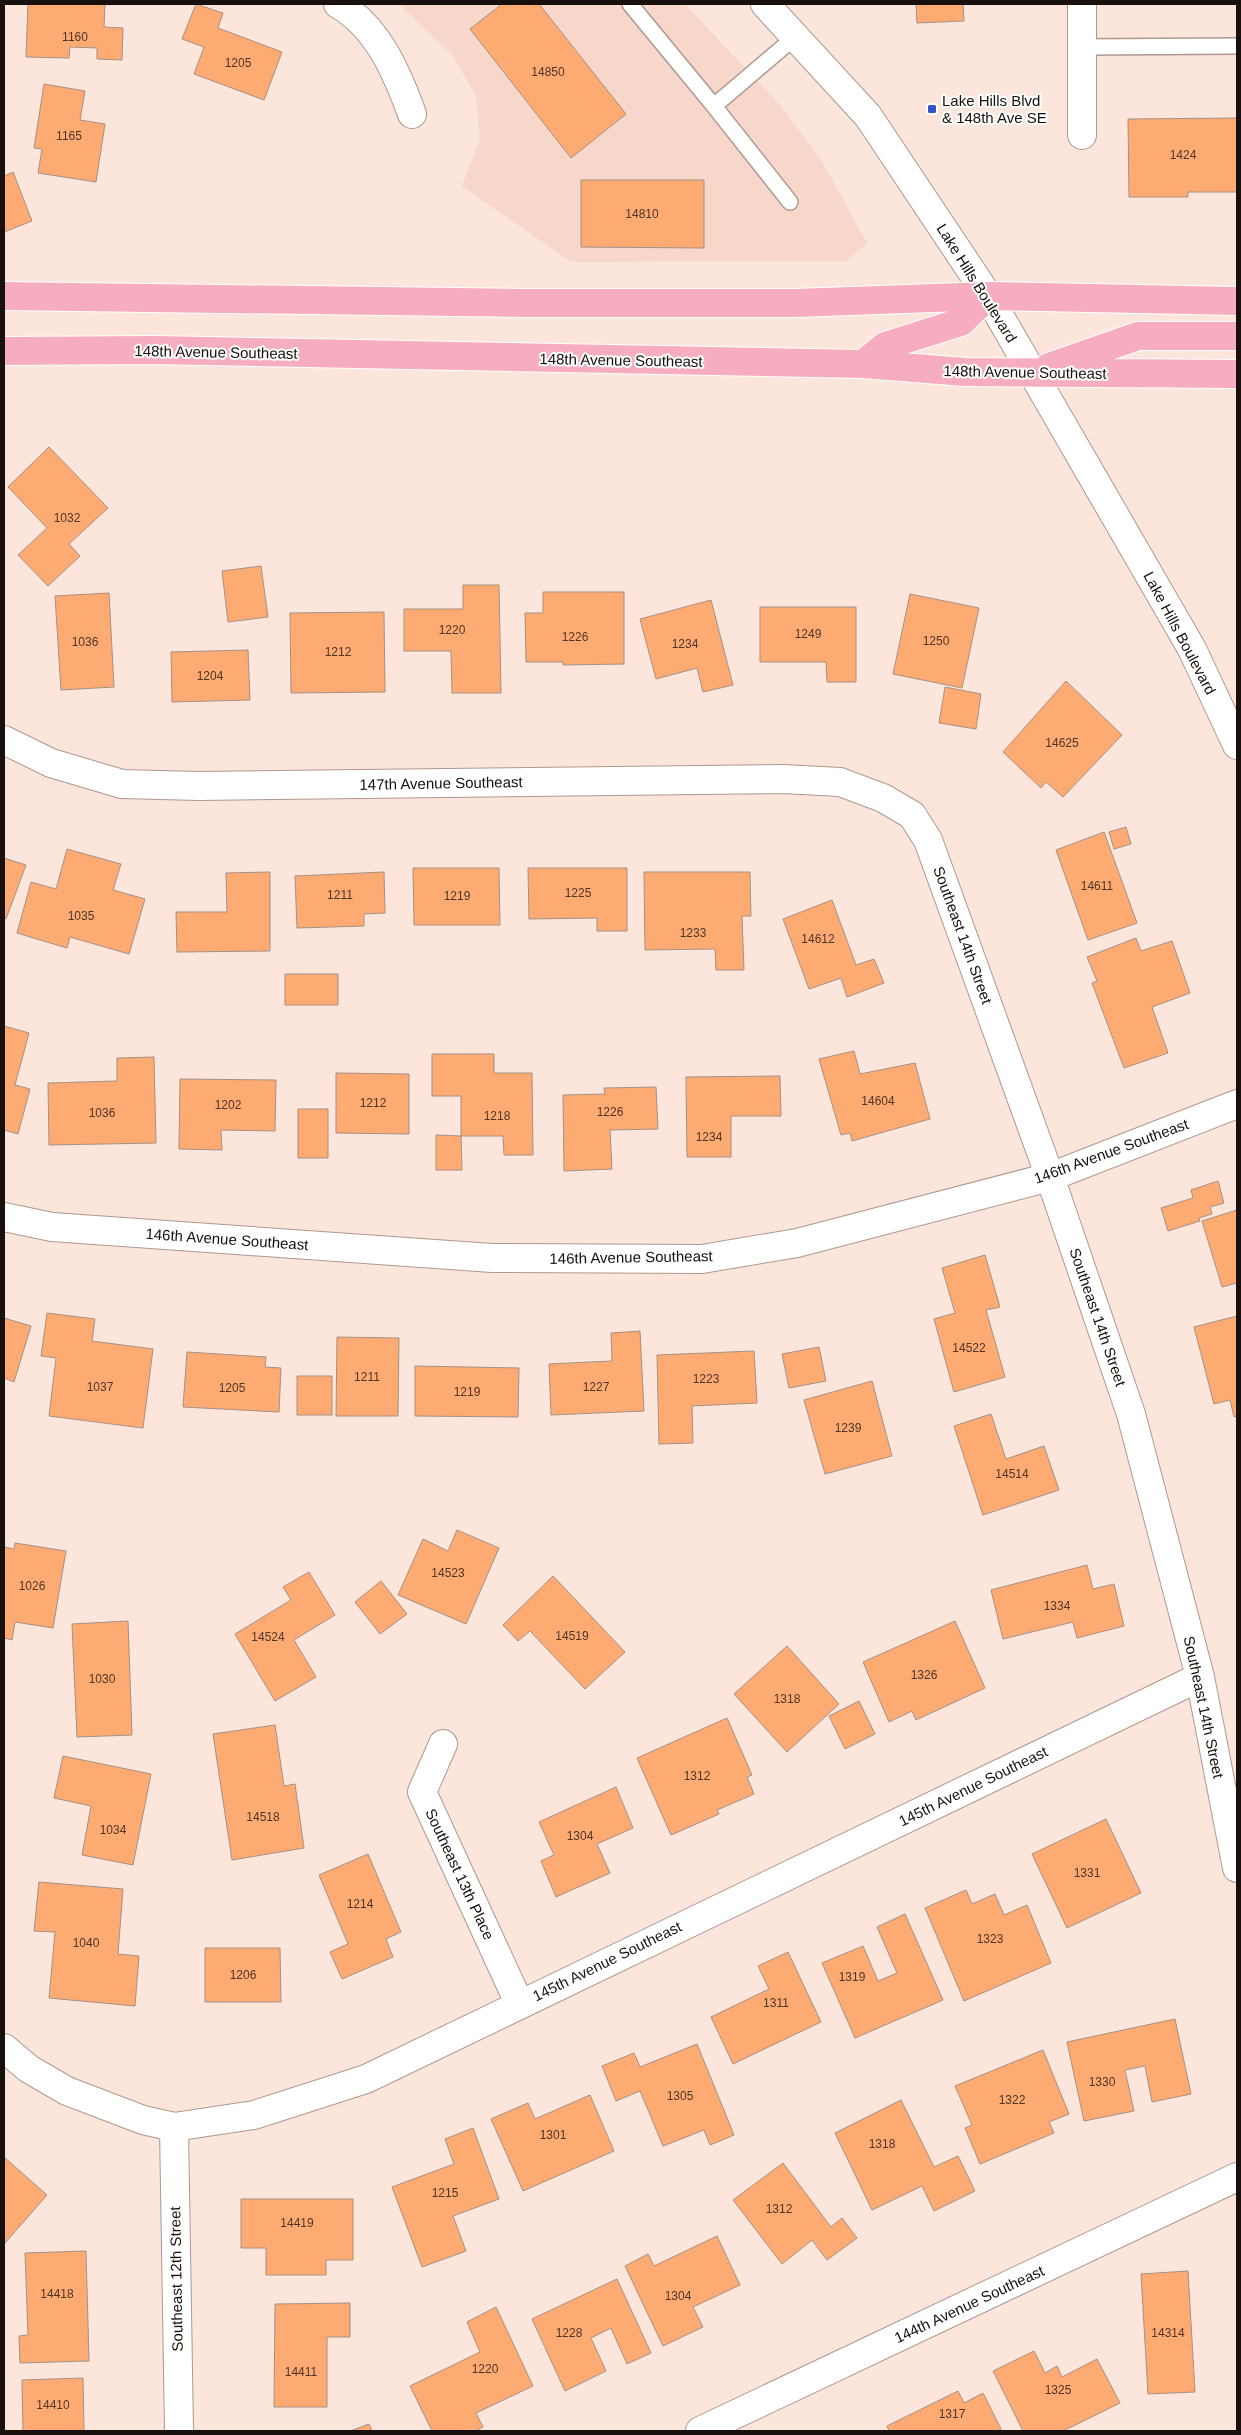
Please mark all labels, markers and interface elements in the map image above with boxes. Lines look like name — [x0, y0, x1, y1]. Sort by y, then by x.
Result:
house number: 1160 — [62, 30, 88, 44]
house number: 1205 — [225, 56, 252, 70]
house number: 14850 — [531, 65, 565, 79]
place label: Lake Hills Blvd & 148th Ave SE — [942, 92, 1047, 126]
marker: Lake Hills Blvd & 148th Ave SE — [926, 103, 938, 115]
house number: 1165 — [56, 129, 82, 143]
house number: 1424 — [1170, 148, 1197, 162]
house number: 14810 — [625, 207, 659, 221]
street label: Lake Hills Boulevard — [934, 221, 1020, 345]
street label: 148th Avenue Southeast — [134, 342, 299, 362]
street label: 148th Avenue Southeast — [539, 350, 704, 370]
street label: 148th Avenue Southeast — [943, 362, 1108, 382]
house number: 1032 — [54, 511, 81, 525]
street label: Lake Hills Boulevard — [1140, 569, 1220, 697]
house number: 1220 — [439, 623, 466, 637]
house number: 1249 — [795, 627, 822, 641]
house number: 1226 — [562, 630, 589, 644]
house number: 1250 — [923, 634, 950, 648]
house number: 1036 — [72, 635, 99, 649]
house number: 1234 — [672, 637, 699, 651]
house number: 1212 — [325, 645, 352, 659]
house number: 1204 — [197, 669, 224, 683]
house number: 14625 — [1045, 736, 1079, 750]
street label: 147th Avenue Southeast — [359, 773, 524, 793]
street label: Southeast 14th Street — [930, 864, 996, 1007]
house number: 14611 — [1081, 879, 1114, 893]
house number: 1225 — [565, 886, 592, 900]
house number: 1211 — [327, 888, 353, 902]
house number: 1219 — [444, 889, 471, 903]
house number: 1035 — [68, 909, 95, 923]
house number: 1233 — [680, 926, 707, 940]
house number: 14612 — [801, 932, 835, 946]
house number: 14604 — [861, 1094, 895, 1108]
house number: 1212 — [360, 1096, 387, 1110]
house number: 1202 — [215, 1098, 242, 1112]
house number: 1226 — [597, 1105, 624, 1119]
house number: 1036 — [89, 1106, 116, 1120]
house number: 1218 — [484, 1109, 511, 1123]
street label: 146th Avenue Southeast — [1031, 1115, 1191, 1187]
house number: 1234 — [696, 1130, 723, 1144]
street label: 146th Avenue Southeast — [145, 1225, 310, 1253]
street label: Southeast 14th Street — [1066, 1246, 1130, 1389]
street label: 146th Avenue Southeast — [549, 1247, 714, 1267]
house number: 14522 — [952, 1341, 986, 1355]
house number: 1211 — [354, 1370, 380, 1384]
house number: 1223 — [693, 1372, 720, 1386]
house number: 1037 — [87, 1380, 114, 1394]
house number: 1227 — [583, 1380, 610, 1394]
house number: 1205 — [219, 1381, 246, 1395]
house number: 1219 — [454, 1385, 481, 1399]
house number: 1239 — [835, 1421, 862, 1435]
house number: 14514 — [995, 1467, 1029, 1481]
house number: 14523 — [431, 1566, 465, 1580]
house number: 1026 — [19, 1579, 46, 1593]
house number: 1334 — [1044, 1599, 1071, 1613]
house number: 14519 — [555, 1629, 589, 1643]
house number: 14524 — [251, 1630, 285, 1644]
street label: Southeast 14th Street — [1181, 1634, 1228, 1781]
house number: 1326 — [911, 1668, 938, 1682]
house number: 1030 — [89, 1672, 116, 1686]
house number: 1318 — [774, 1692, 801, 1706]
street label: 145th Avenue Southeast — [896, 1742, 1051, 1829]
house number: 1312 — [684, 1769, 711, 1783]
street label: Southeast 13th Place — [422, 1806, 498, 1942]
house number: 14518 — [246, 1810, 280, 1824]
house number: 1034 — [100, 1823, 127, 1837]
house number: 1304 — [567, 1829, 594, 1843]
house number: 1331 — [1074, 1866, 1101, 1880]
house number: 1214 — [347, 1897, 374, 1911]
street label: 145th Avenue Southeast — [530, 1917, 685, 2004]
house number: 1323 — [977, 1932, 1004, 1946]
house number: 1040 — [73, 1936, 100, 1950]
house number: 1206 — [230, 1968, 257, 1982]
house number: 1319 — [839, 1970, 866, 1984]
house number: 1311 — [763, 1996, 789, 2010]
house number: 1330 — [1089, 2075, 1116, 2089]
house number: 1305 — [667, 2089, 694, 2103]
house number: 1322 — [999, 2093, 1026, 2107]
house number: 1301 — [540, 2128, 567, 2142]
house number: 1318 — [869, 2137, 896, 2151]
house number: 1215 — [432, 2186, 459, 2200]
house number: 1312 — [766, 2202, 793, 2216]
street label: Southeast 12th Street — [166, 2205, 186, 2352]
house number: 14419 — [280, 2216, 314, 2230]
street label: 144th Avenue Southeast — [891, 2261, 1047, 2346]
house number: 14418 — [40, 2287, 74, 2301]
house number: 1304 — [665, 2289, 692, 2303]
house number: 1228 — [556, 2326, 583, 2340]
house number: 14314 — [1151, 2326, 1185, 2340]
house number: 1220 — [472, 2362, 499, 2376]
house number: 14411 — [285, 2365, 318, 2379]
house number: 1325 — [1045, 2383, 1072, 2397]
house number: 14410 — [36, 2398, 70, 2412]
house number: 1317 — [939, 2407, 966, 2421]

